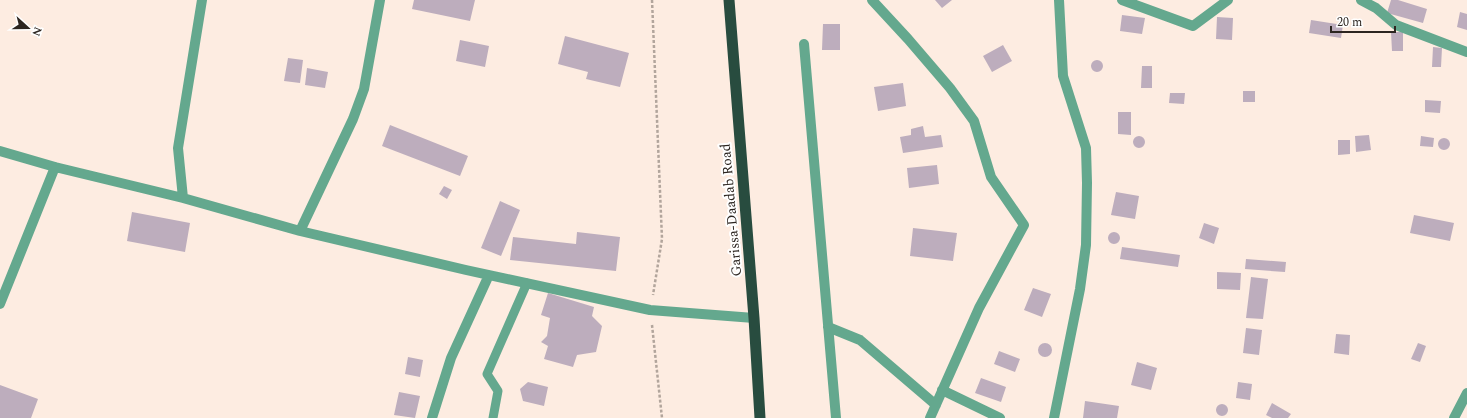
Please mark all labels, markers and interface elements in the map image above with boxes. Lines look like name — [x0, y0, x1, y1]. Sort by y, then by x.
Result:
north arrow — [8, 8, 48, 48]
scale bar — [1331, 8, 1395, 34]
text: 20 m — [1337, 13, 1362, 32]
text: N — [27, 24, 46, 39]
street label: Garissa-Daadab Road — [715, 142, 747, 277]

